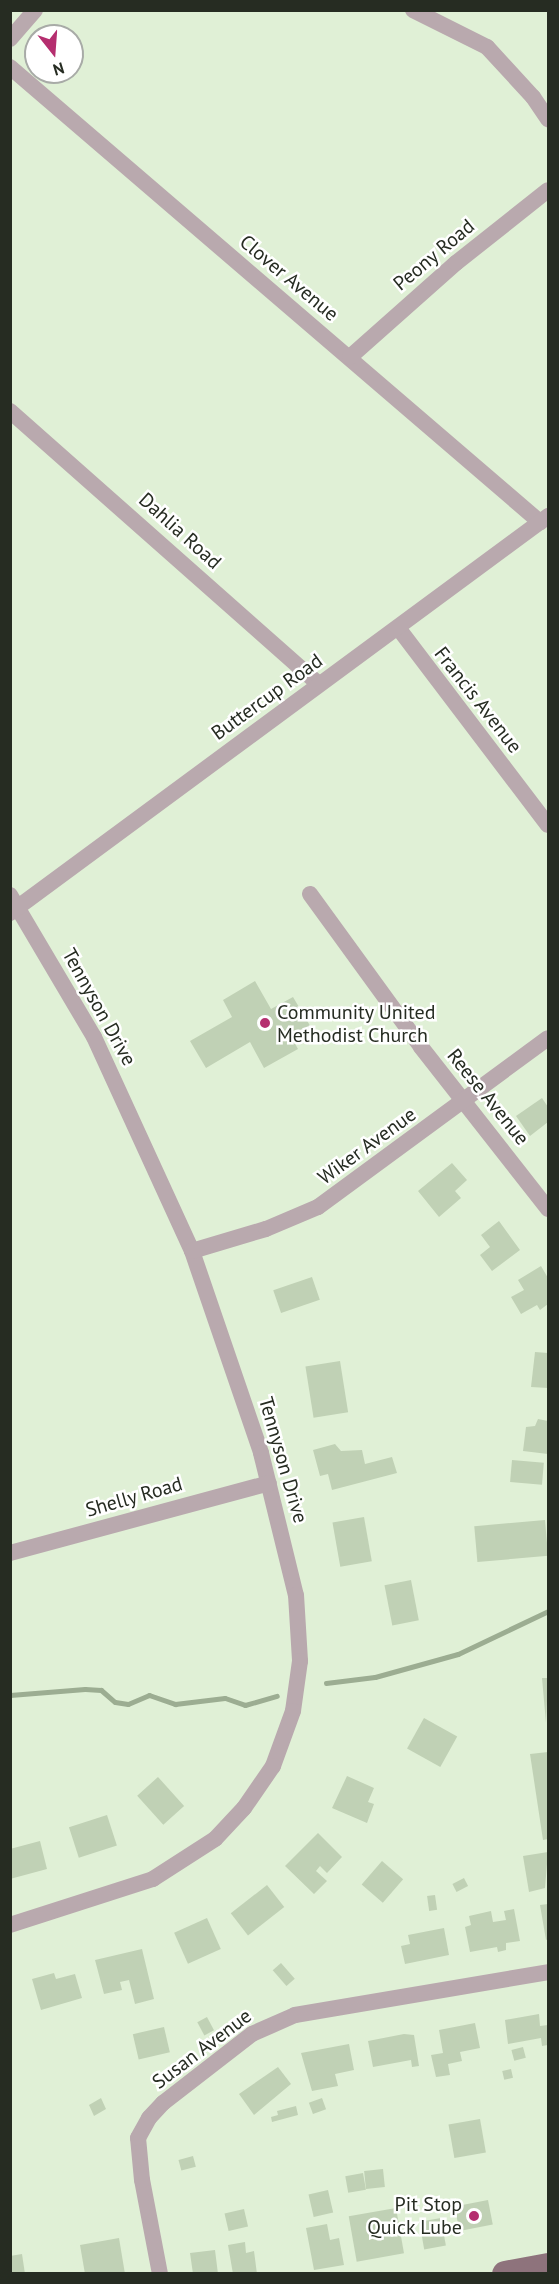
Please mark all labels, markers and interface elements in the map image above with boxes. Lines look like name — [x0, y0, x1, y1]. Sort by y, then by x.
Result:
north arrow — [24, 24, 84, 84]
text: N — [51, 58, 67, 80]
street label: Peony Road — [388, 214, 480, 296]
street label: Clover Avenue — [235, 230, 343, 326]
street label: Dahlia Road — [134, 488, 226, 574]
street label: Francis Avenue — [429, 642, 527, 758]
street label: Buttercup Road — [207, 649, 327, 745]
street label: Tennyson Drive — [57, 944, 141, 1070]
place label: Community United Methodist Church — [277, 1000, 436, 1047]
marker: Community United Methodist Church — [258, 1016, 272, 1030]
street label: Reese Avenue — [442, 1044, 534, 1150]
street label: Wiker Avenue — [313, 1102, 421, 1190]
street label: Tennyson Drive — [254, 1394, 312, 1526]
street label: Shelly Road — [82, 1472, 186, 1522]
street label: Susan Avenue — [147, 2004, 257, 2094]
place label: Pit Stop Quick Lube — [367, 2192, 462, 2239]
marker: Pit Stop Quick Lube — [467, 2209, 481, 2223]

